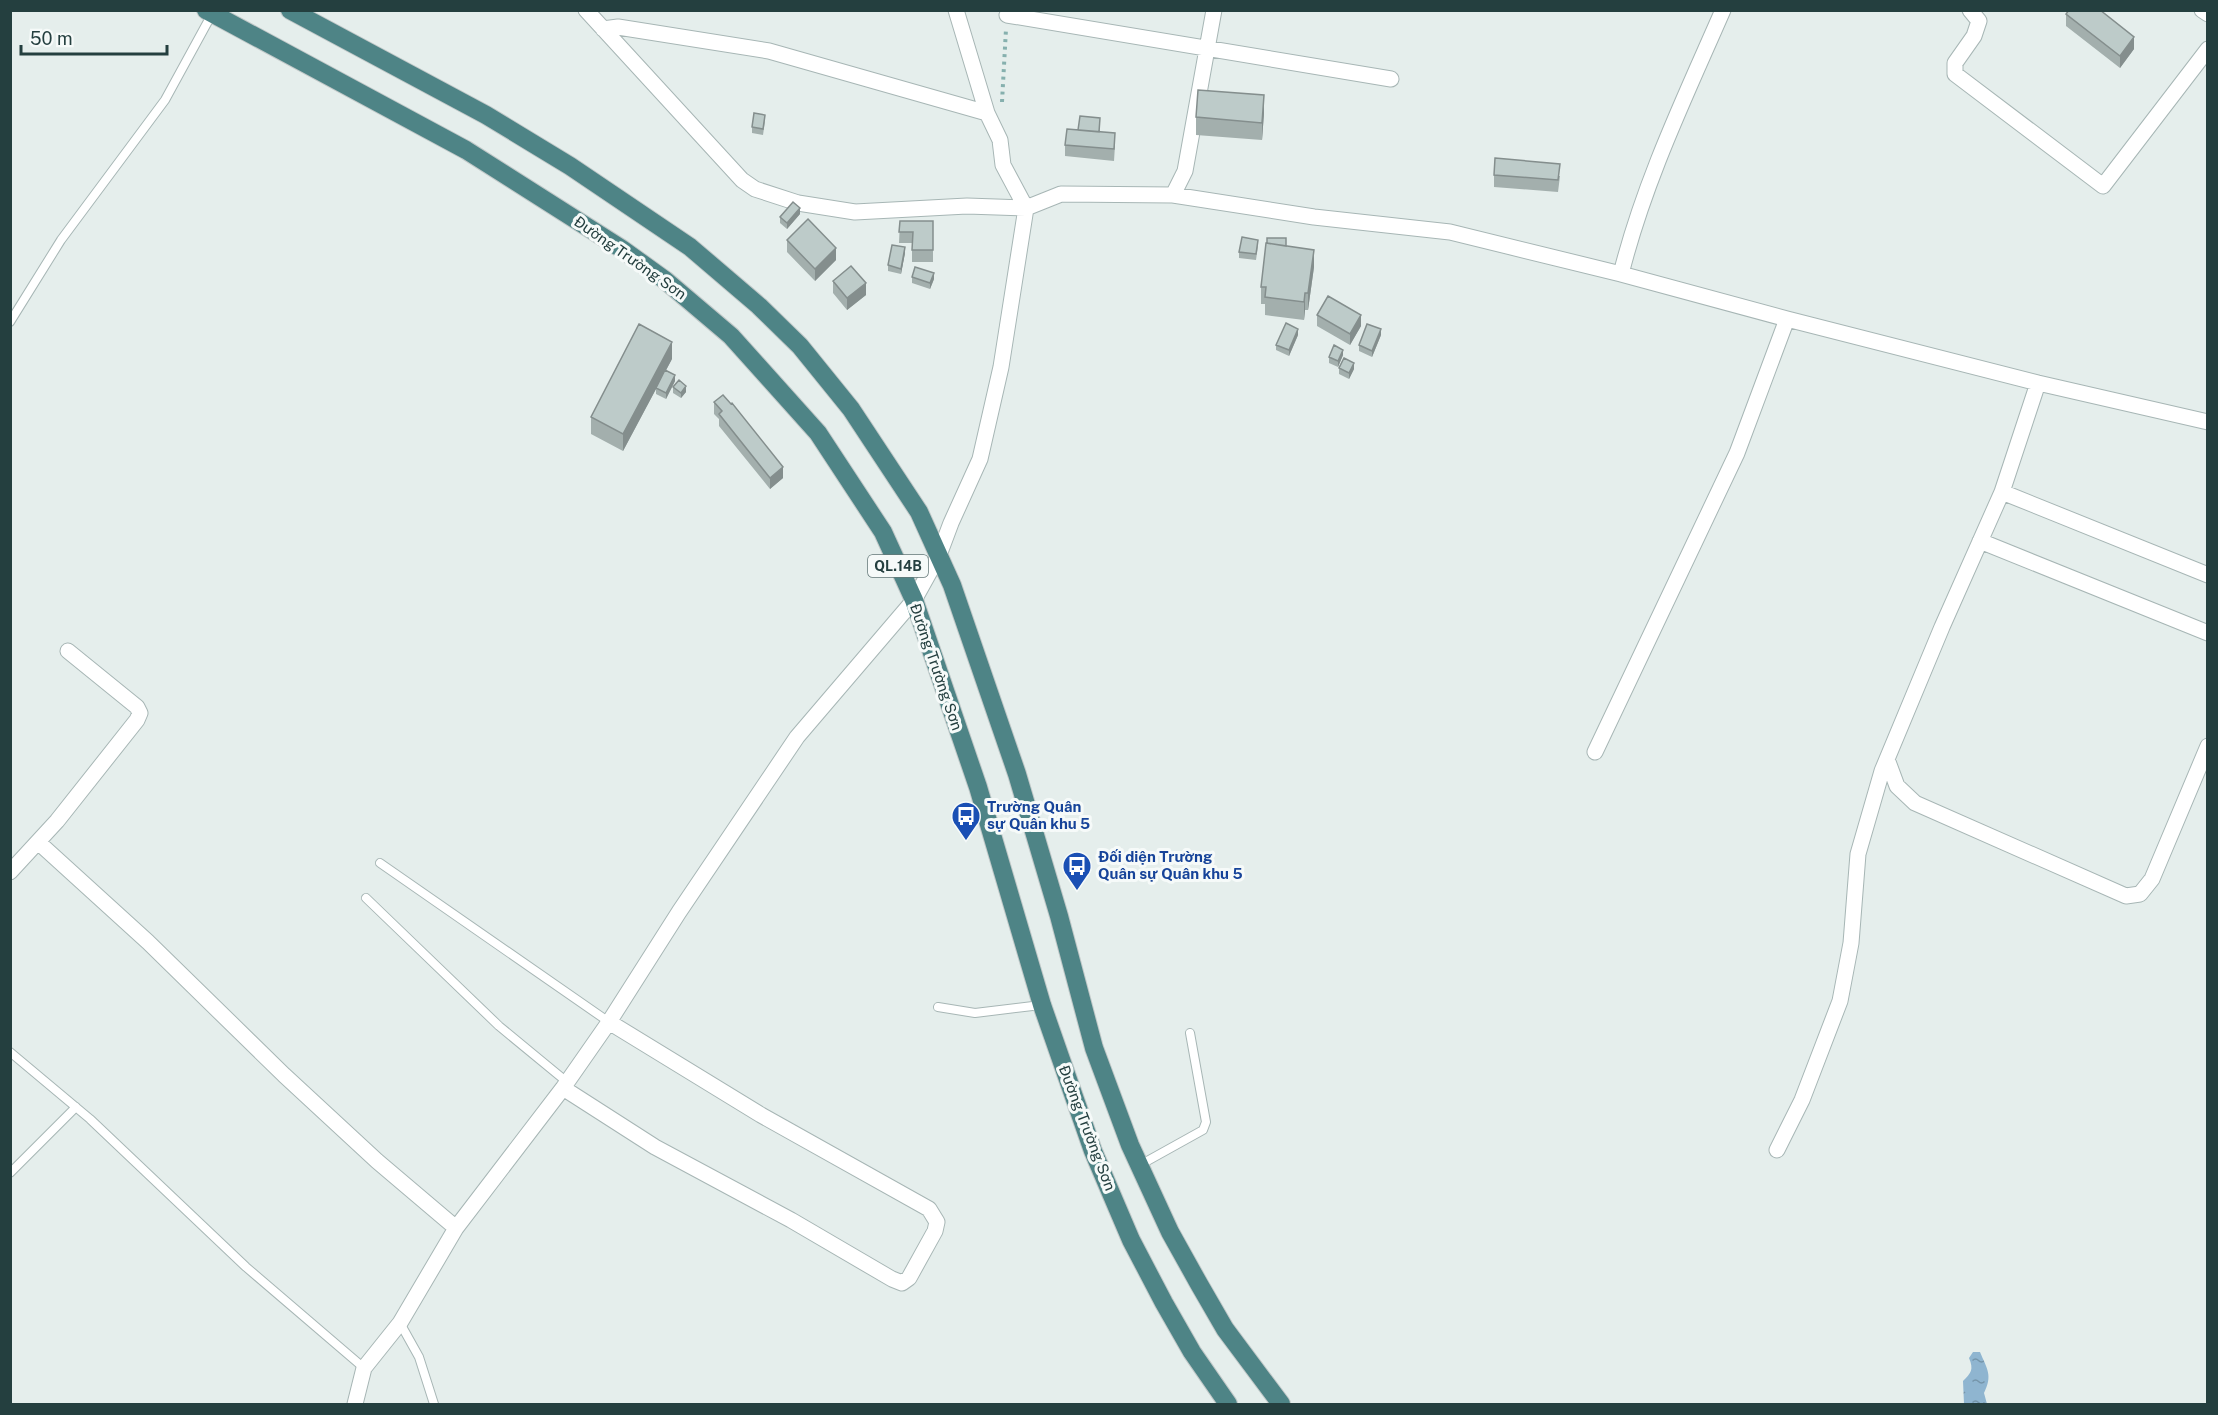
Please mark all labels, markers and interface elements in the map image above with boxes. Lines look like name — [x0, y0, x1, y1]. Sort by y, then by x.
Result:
scale bar — [21, 18, 166, 56]
text: 50 m — [30, 28, 73, 49]
street label: Đường Trường Sơn — [571, 213, 690, 303]
road number: QL.14B — [868, 555, 928, 577]
street label: Đường Trường Sơn — [907, 601, 966, 732]
place label: Trường Quân sự Quân khu 5 — [987, 798, 1090, 832]
bus stop icon: Trường Quân sự Quân khu 5 — [950, 800, 982, 842]
place label: Đối diện Trường Quân sự Quân khu 5 — [1098, 848, 1243, 882]
bus stop icon: Đối diện Trường Quân sự Quân khu 5 — [1061, 850, 1093, 892]
street label: Đường Trường Sơn — [1056, 1063, 1119, 1193]

